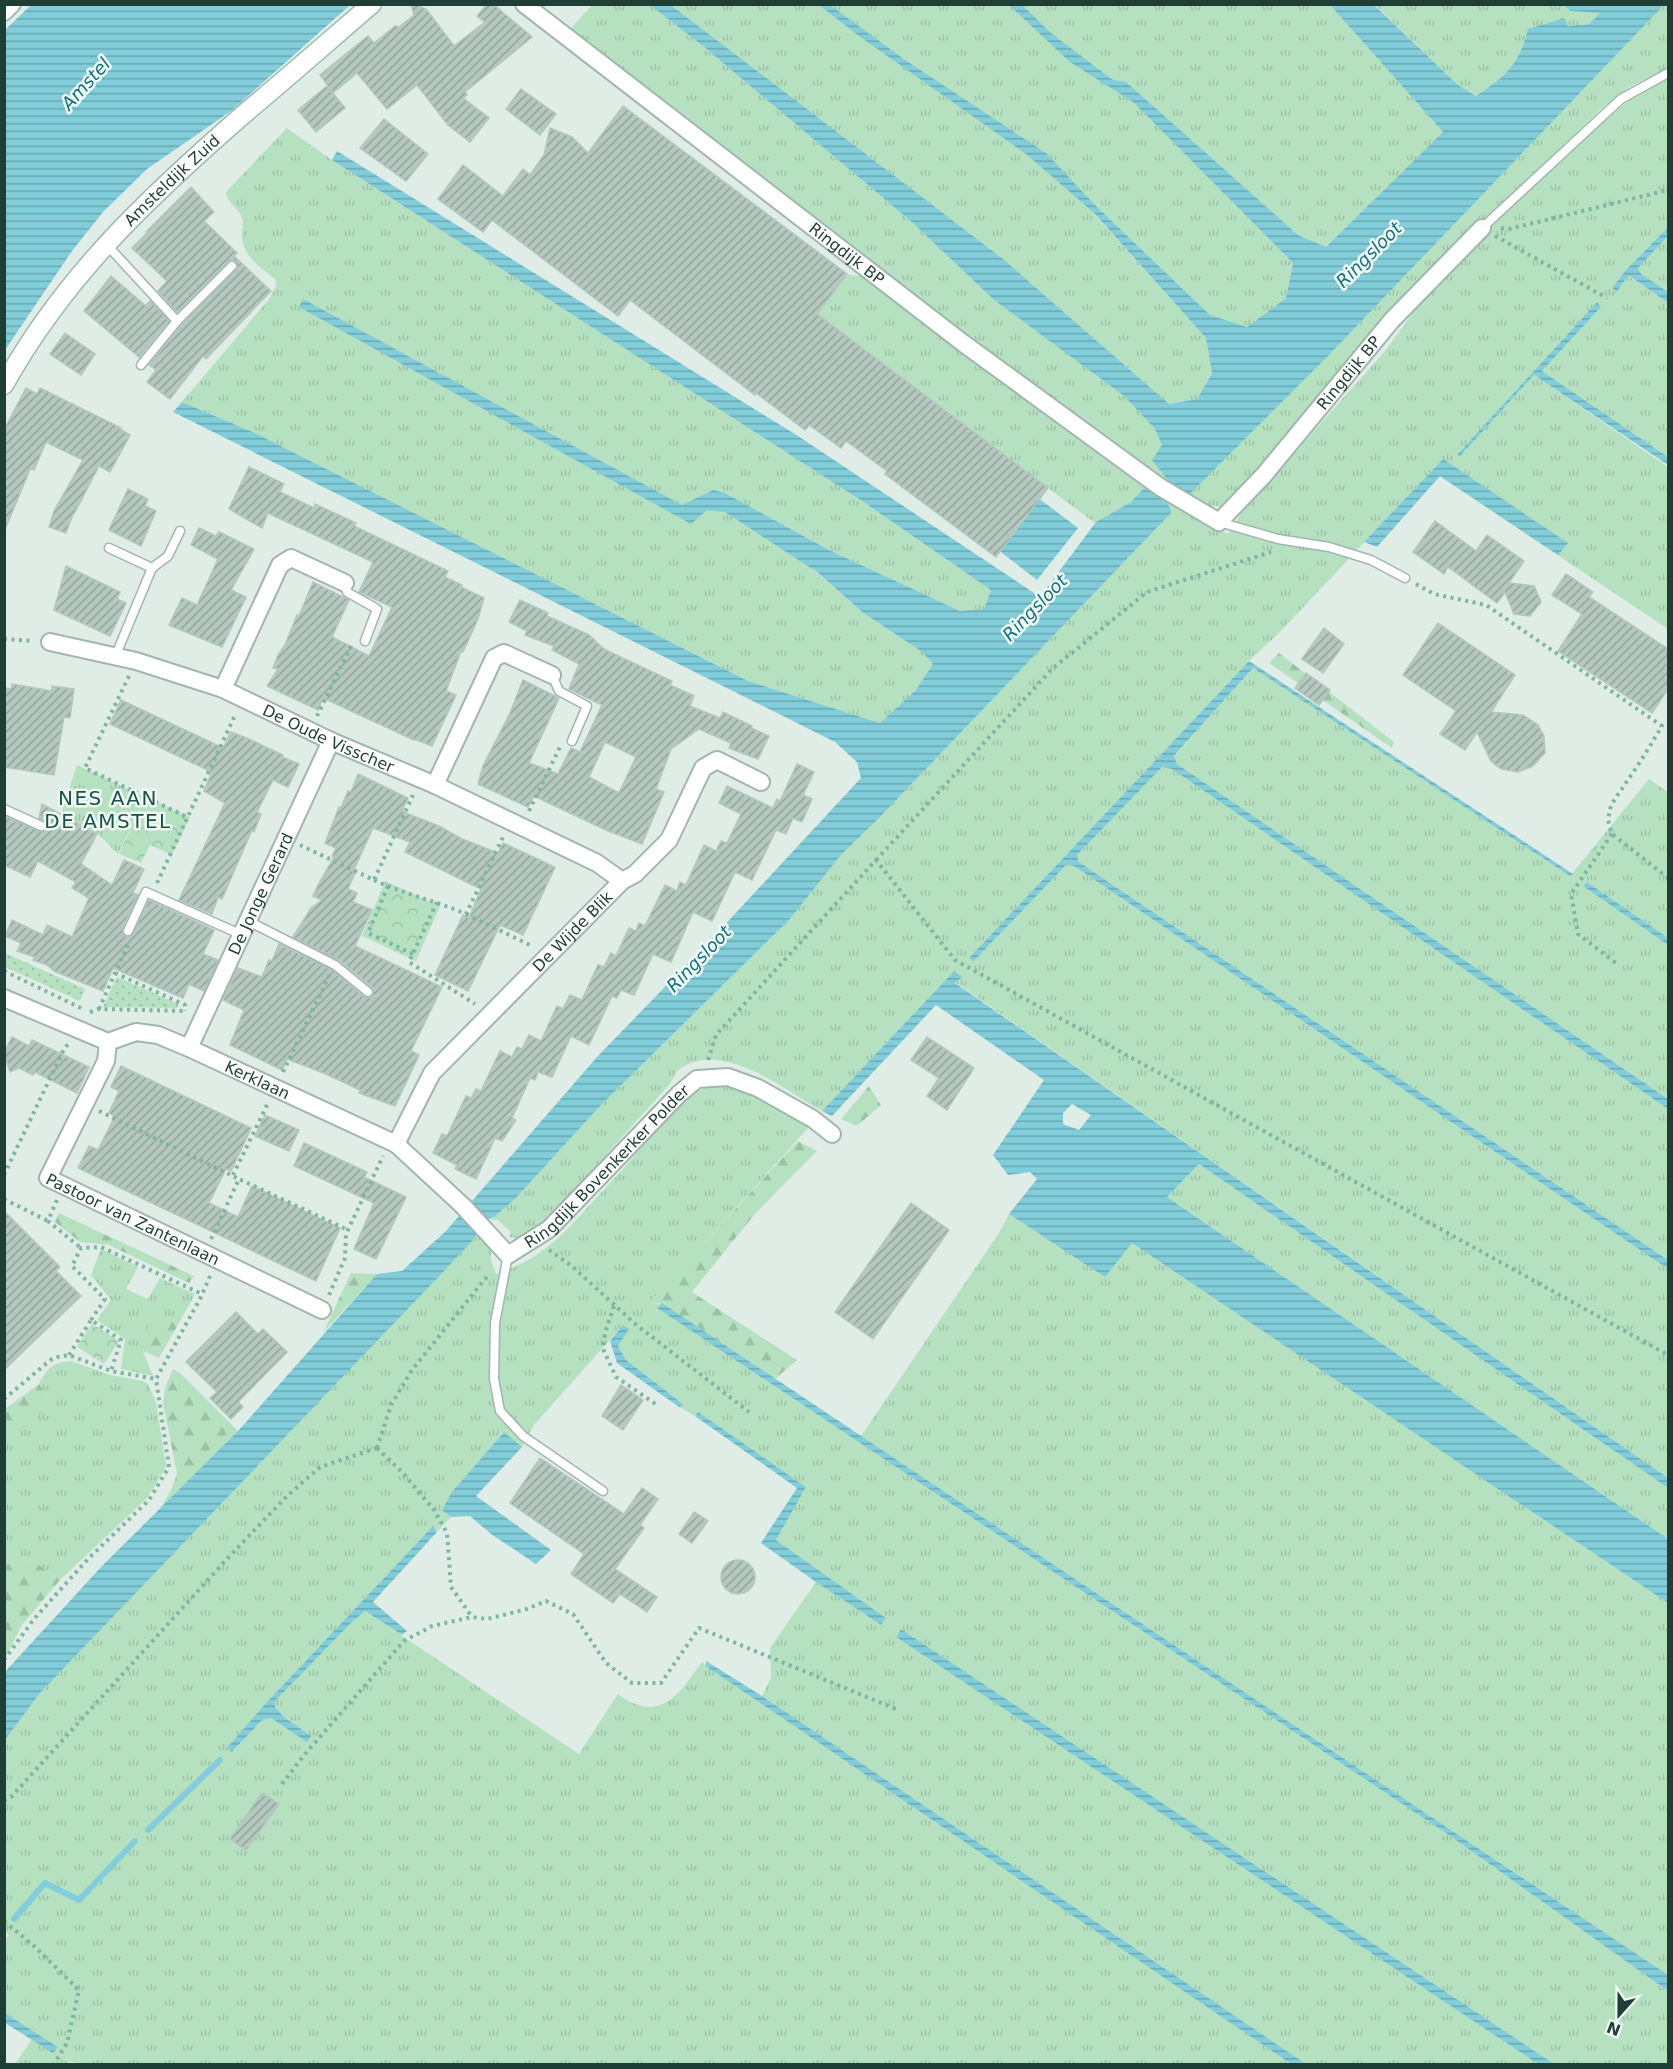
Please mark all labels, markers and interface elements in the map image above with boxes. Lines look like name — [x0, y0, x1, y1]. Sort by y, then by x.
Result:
water label: Amstel — [56, 53, 114, 115]
street label: Amsteldijk Zuid — [120, 131, 224, 230]
water label: Ringsloot — [1332, 217, 1406, 292]
street label: Ringdijk BP — [805, 219, 888, 289]
street label: Ringdijk BP — [1313, 332, 1385, 414]
water label: Ringsloot — [998, 570, 1072, 645]
street label: De Oude Visscher — [260, 701, 397, 777]
district label: NES AAN DE AMSTEL — [44, 786, 172, 833]
street label: De Jonge Gerard — [224, 830, 297, 958]
street label: De Wijde Blik — [529, 887, 617, 976]
water label: Ringsloot — [662, 921, 736, 996]
street label: Kerklaan — [222, 1057, 293, 1103]
street label: Ringdijk Bovenkerker Polder — [521, 1080, 693, 1252]
street label: Pastoor van Zantenlaan — [43, 1169, 223, 1269]
north arrow — [1589, 1985, 1649, 2045]
text: N — [1604, 2017, 1623, 2040]

